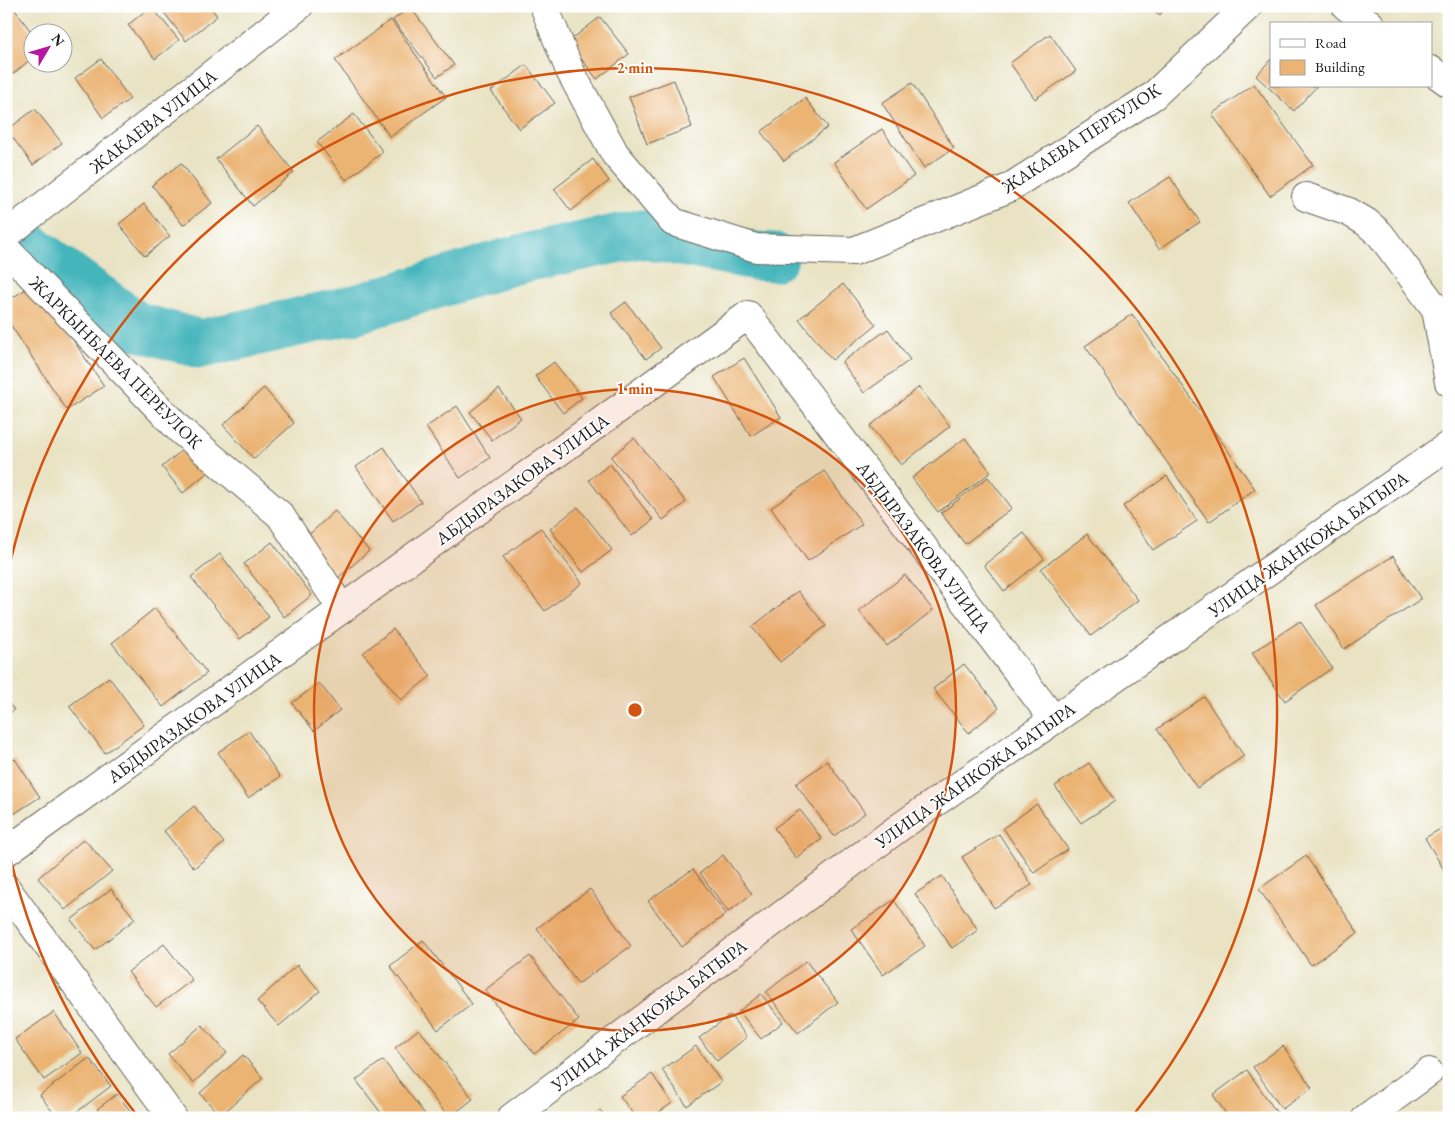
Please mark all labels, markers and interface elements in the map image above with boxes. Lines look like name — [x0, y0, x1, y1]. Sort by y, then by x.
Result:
north arrow — [22, 22, 72, 72]
legend — [1270, 22, 1432, 88]
text: N — [48, 30, 69, 51]
text: Road — [1315, 33, 1347, 52]
text: Building — [1315, 57, 1365, 76]
text: 2 min — [617, 58, 654, 77]
street label: ЖАКАЕВА УЛИЦА — [84, 64, 222, 178]
street label: ЖАКАЕВА ПЕРЕУЛОК — [996, 78, 1165, 199]
street label: ЖАРКЫНБАЕВА ПЕРЕУЛОК — [24, 270, 207, 453]
text: 1 min — [617, 379, 654, 398]
street label: АБДЫРАЗАКОВА УЛИЦА — [430, 408, 614, 550]
street label: АБДЫРАЗАКОВА УЛИЦА — [851, 456, 996, 638]
street label: УЛИЦА ЖАНКОЖА БАТЫРА — [1202, 466, 1413, 623]
street label: АБДЫРАЗАКОВА УЛИЦА — [102, 646, 286, 788]
street label: УЛИЦА ЖАНКОЖА БАТЫРА — [869, 697, 1080, 854]
centre of rings — [626, 701, 644, 719]
street label: УЛИЦА ЖАНКОЖА БАТЫРА — [546, 933, 752, 1097]

